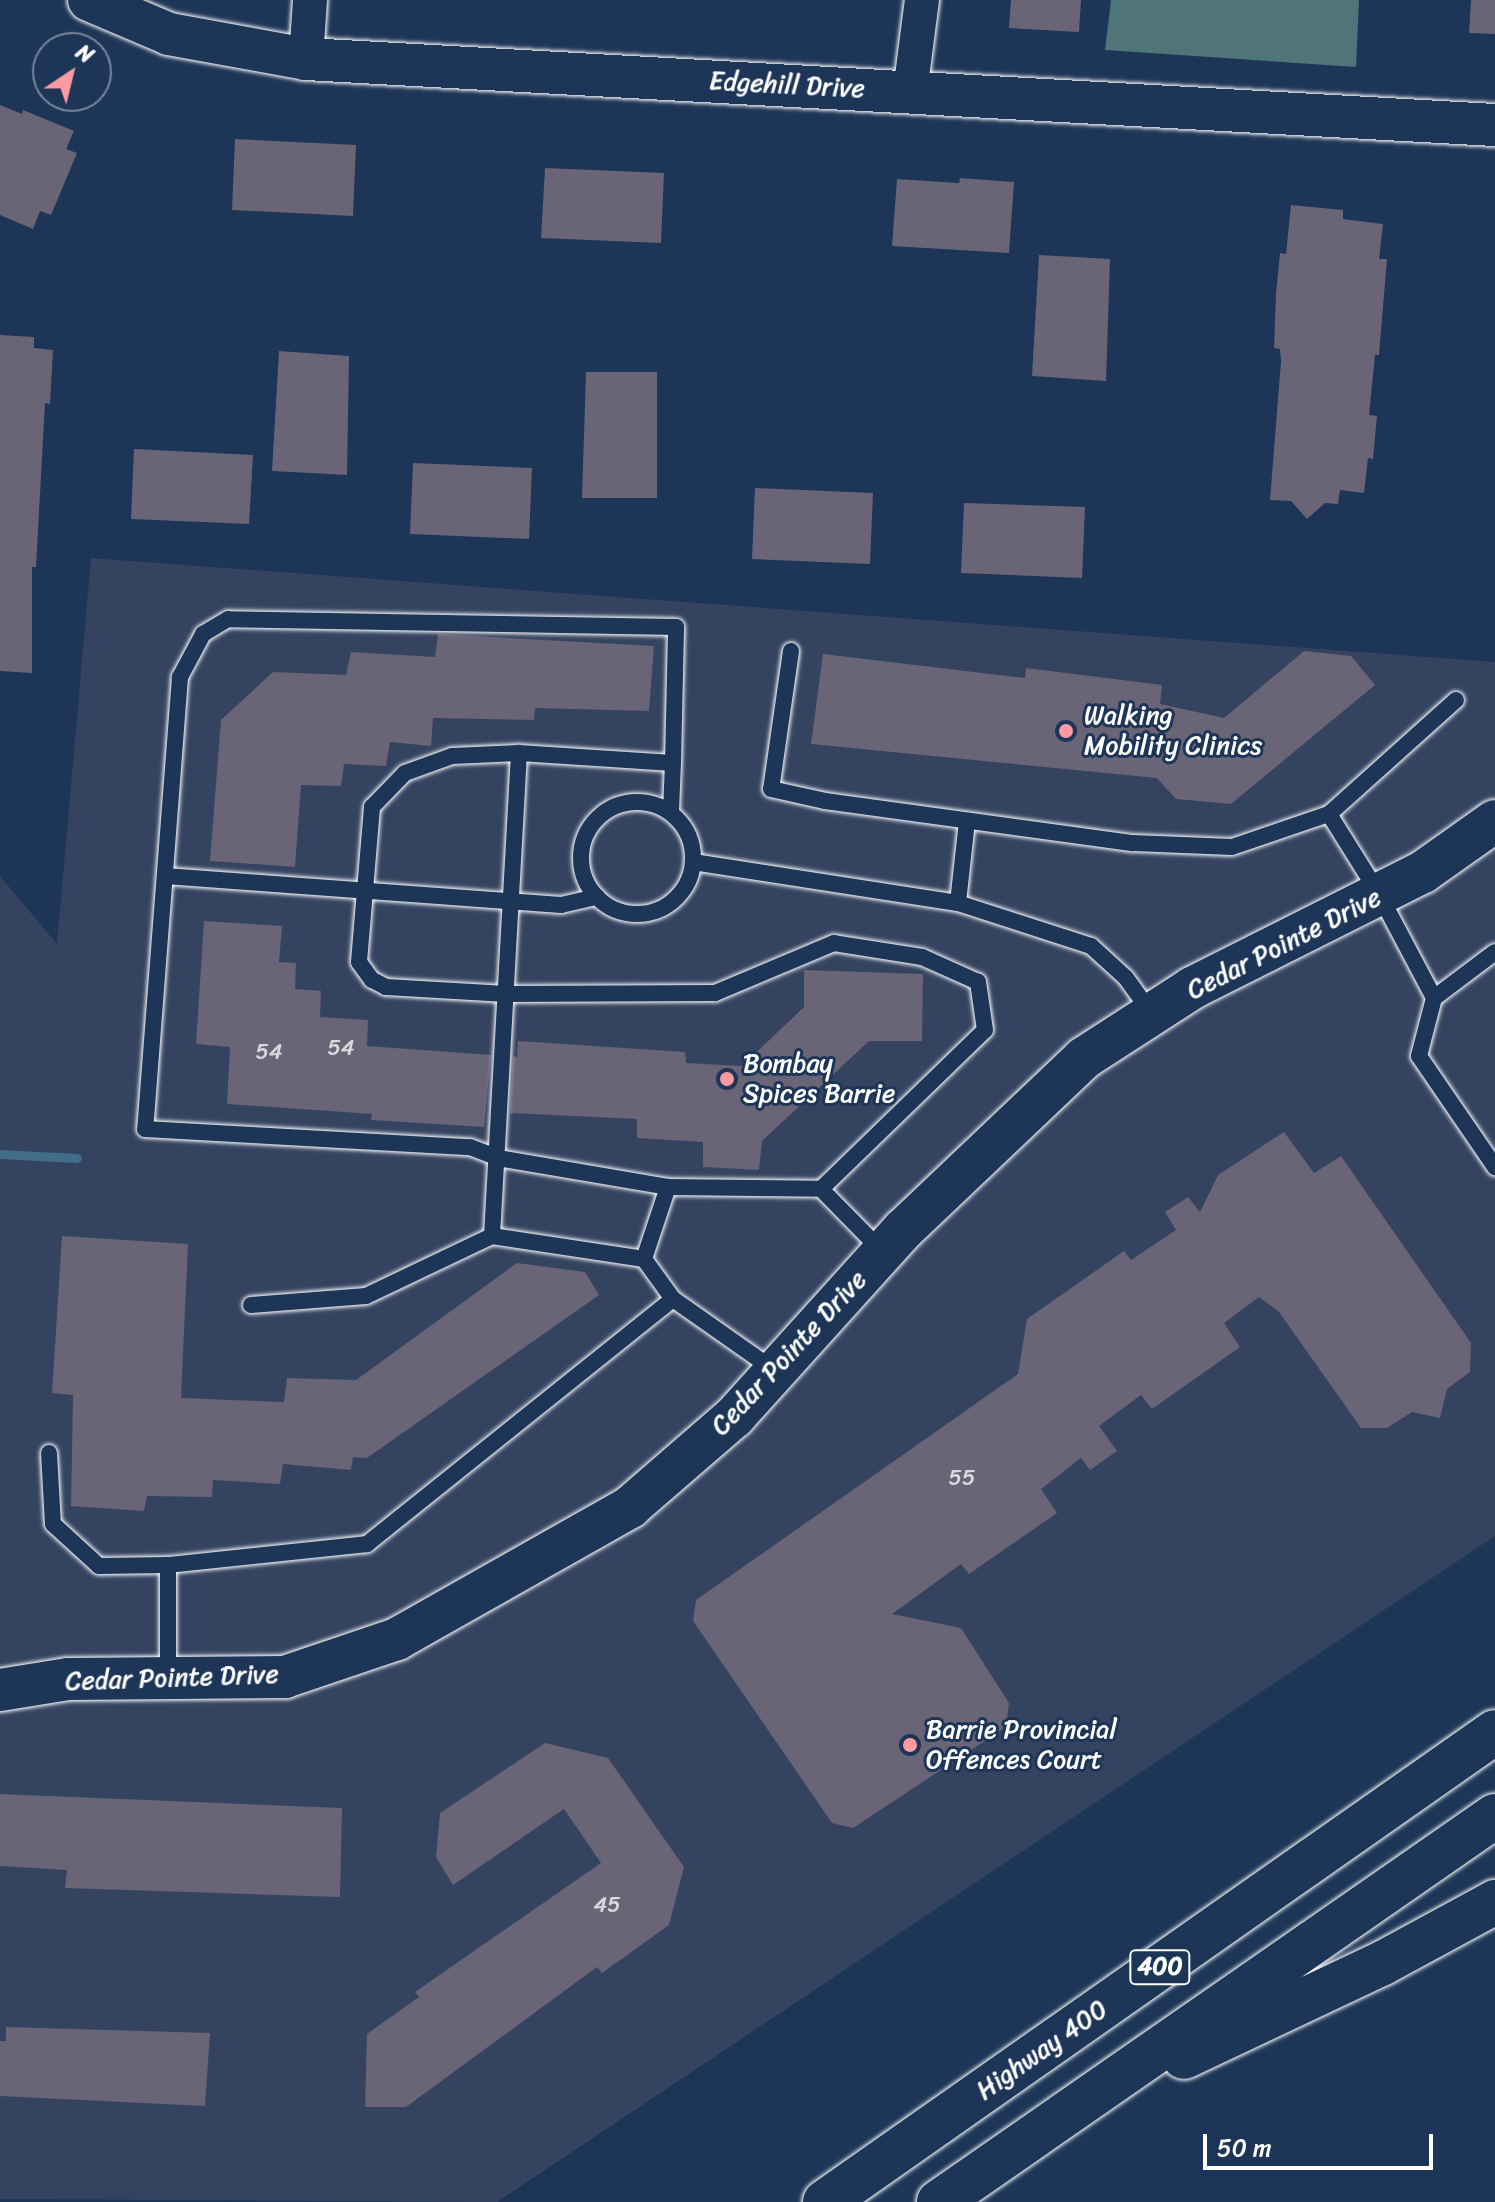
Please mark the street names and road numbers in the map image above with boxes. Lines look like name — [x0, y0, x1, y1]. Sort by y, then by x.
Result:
street label: Edgehill Drive — [708, 65, 866, 105]
street label: Cedar Pointe Drive — [1182, 882, 1386, 1006]
street label: Cedar Pointe Drive — [705, 1264, 873, 1442]
street label: Cedar Pointe Drive — [65, 1659, 279, 1697]
road number: 400 — [1128, 1947, 1192, 1987]
street label: Highway 400 — [971, 1993, 1113, 2107]

